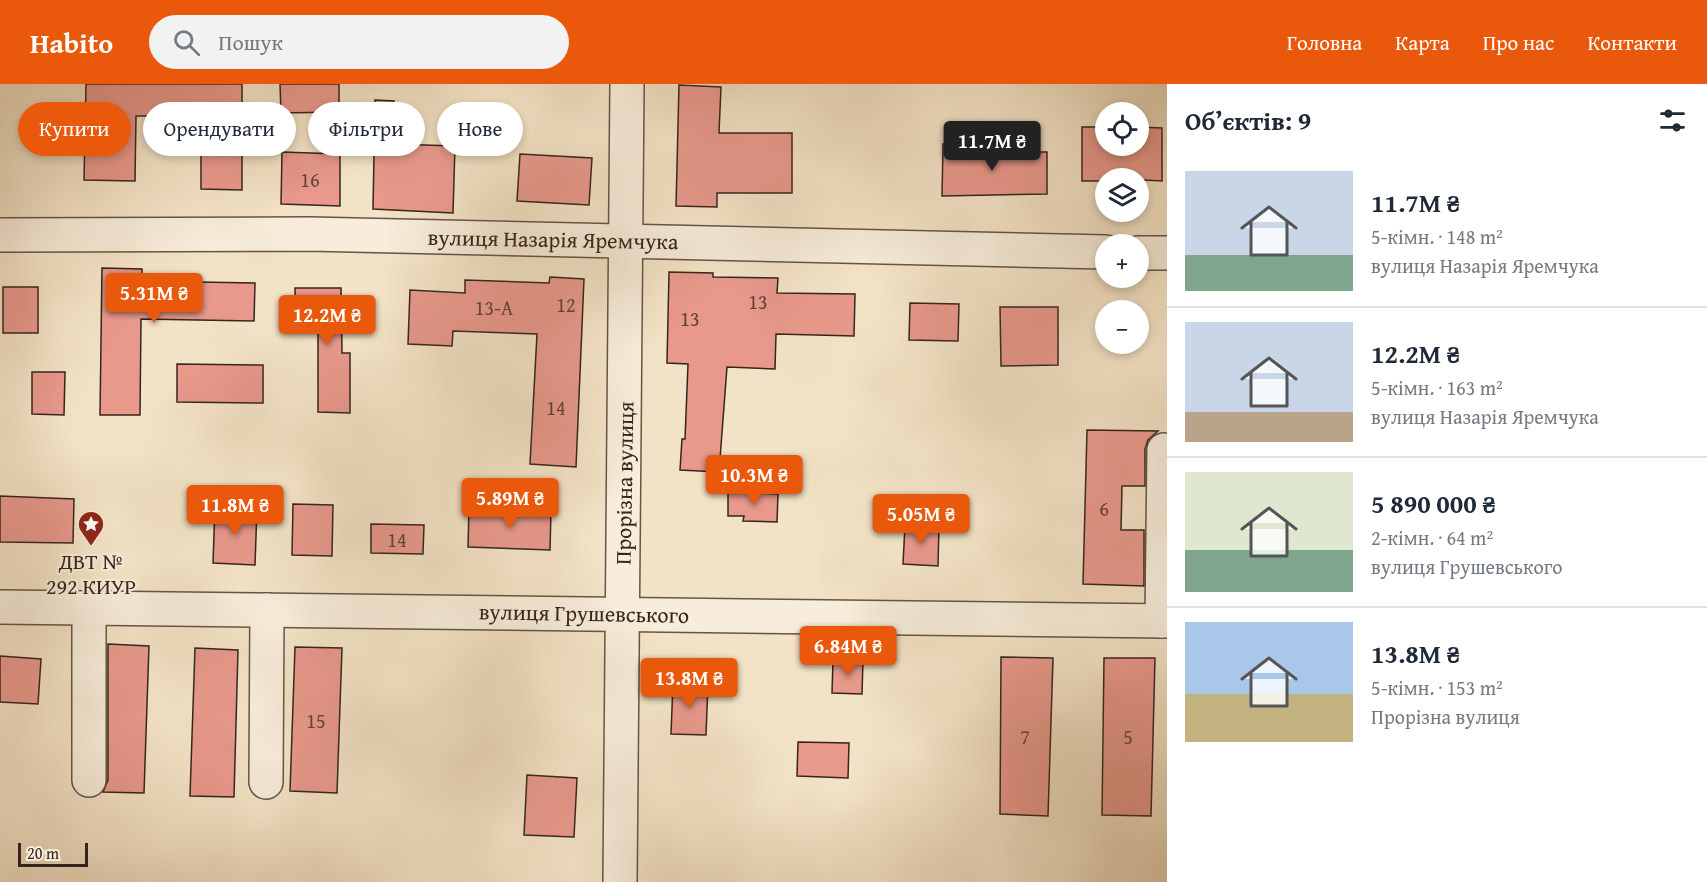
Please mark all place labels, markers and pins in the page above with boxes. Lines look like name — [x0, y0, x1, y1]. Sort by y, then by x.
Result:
pin: 11.7M ₴ — [937, 121, 1047, 172]
pin: 5.31M ₴ — [99, 273, 209, 324]
pin: 12.2M ₴ — [272, 295, 382, 346]
pin: 10.3M ₴ — [699, 455, 809, 506]
pin: 5.89M ₴ — [455, 478, 565, 529]
pin: 11.8M ₴ — [180, 485, 290, 536]
pin: 5.05M ₴ — [866, 494, 976, 545]
place icon: ДВТ № 292 КИУР — [76, 509, 106, 547]
place label: ДВТ № 292 КИУР — [46, 545, 136, 602]
pin: 6.84M ₴ — [793, 626, 903, 677]
pin: 13.8M ₴ — [634, 658, 744, 709]

